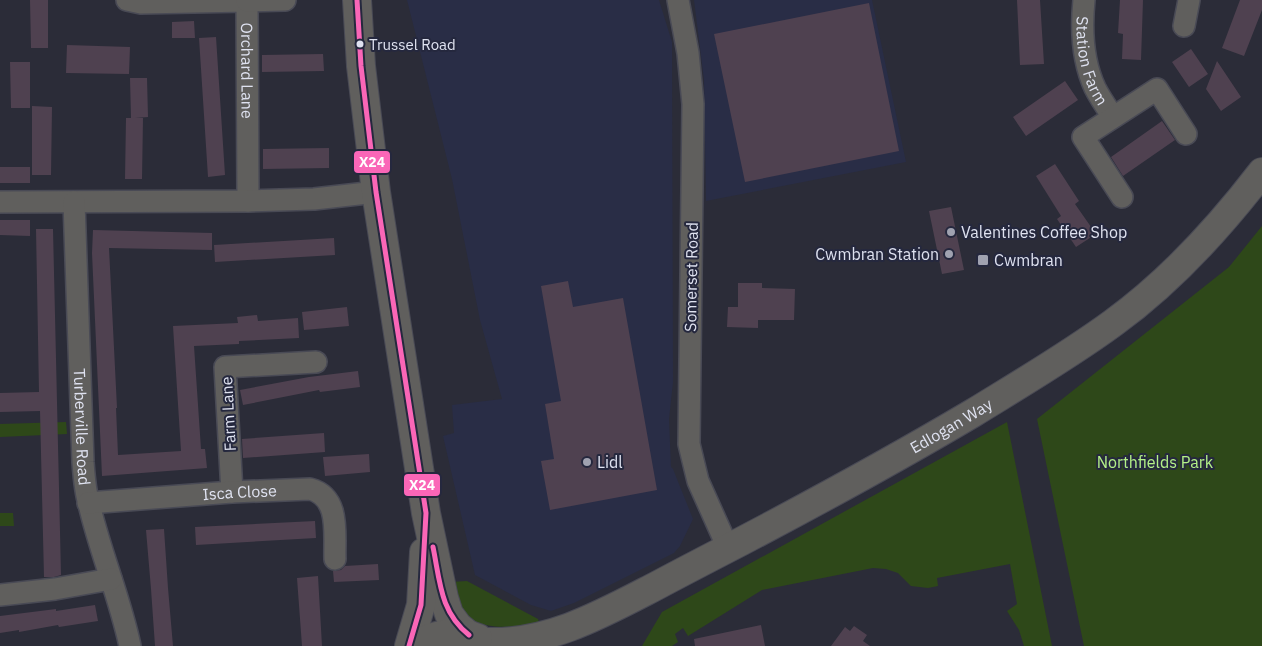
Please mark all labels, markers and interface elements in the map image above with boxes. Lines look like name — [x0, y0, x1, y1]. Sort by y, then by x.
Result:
street label: Station Farm — [1073, 16, 1113, 109]
street label: Orchard Lane — [237, 23, 258, 119]
place label: Trussel Road — [369, 35, 456, 54]
marker: Trussel Road — [355, 39, 365, 49]
line badge: X24 — [353, 150, 391, 174]
text: X24 — [359, 153, 385, 171]
street label: Somerset Road — [680, 222, 702, 332]
place label: Valentines Coffee Shop — [961, 222, 1127, 242]
marker: Valentines Coffee Shop — [945, 226, 957, 238]
place label: Cwmbran Station — [815, 244, 939, 264]
marker: Cwmbran Station — [943, 248, 955, 260]
place label: Cwmbran — [994, 250, 1063, 270]
marker: Cwmbran — [976, 253, 990, 267]
street label: Turberville Road — [70, 368, 95, 487]
street label: Farm Lane — [216, 376, 240, 452]
street label: Edlogan Way — [906, 394, 996, 458]
place label: Lidl — [597, 452, 623, 472]
park label: Northfields Park — [1097, 452, 1214, 472]
marker: Lidl — [581, 456, 593, 468]
line badge: X24 — [403, 473, 441, 497]
text: X24 — [409, 476, 435, 494]
street label: Isca Close — [202, 480, 277, 504]

